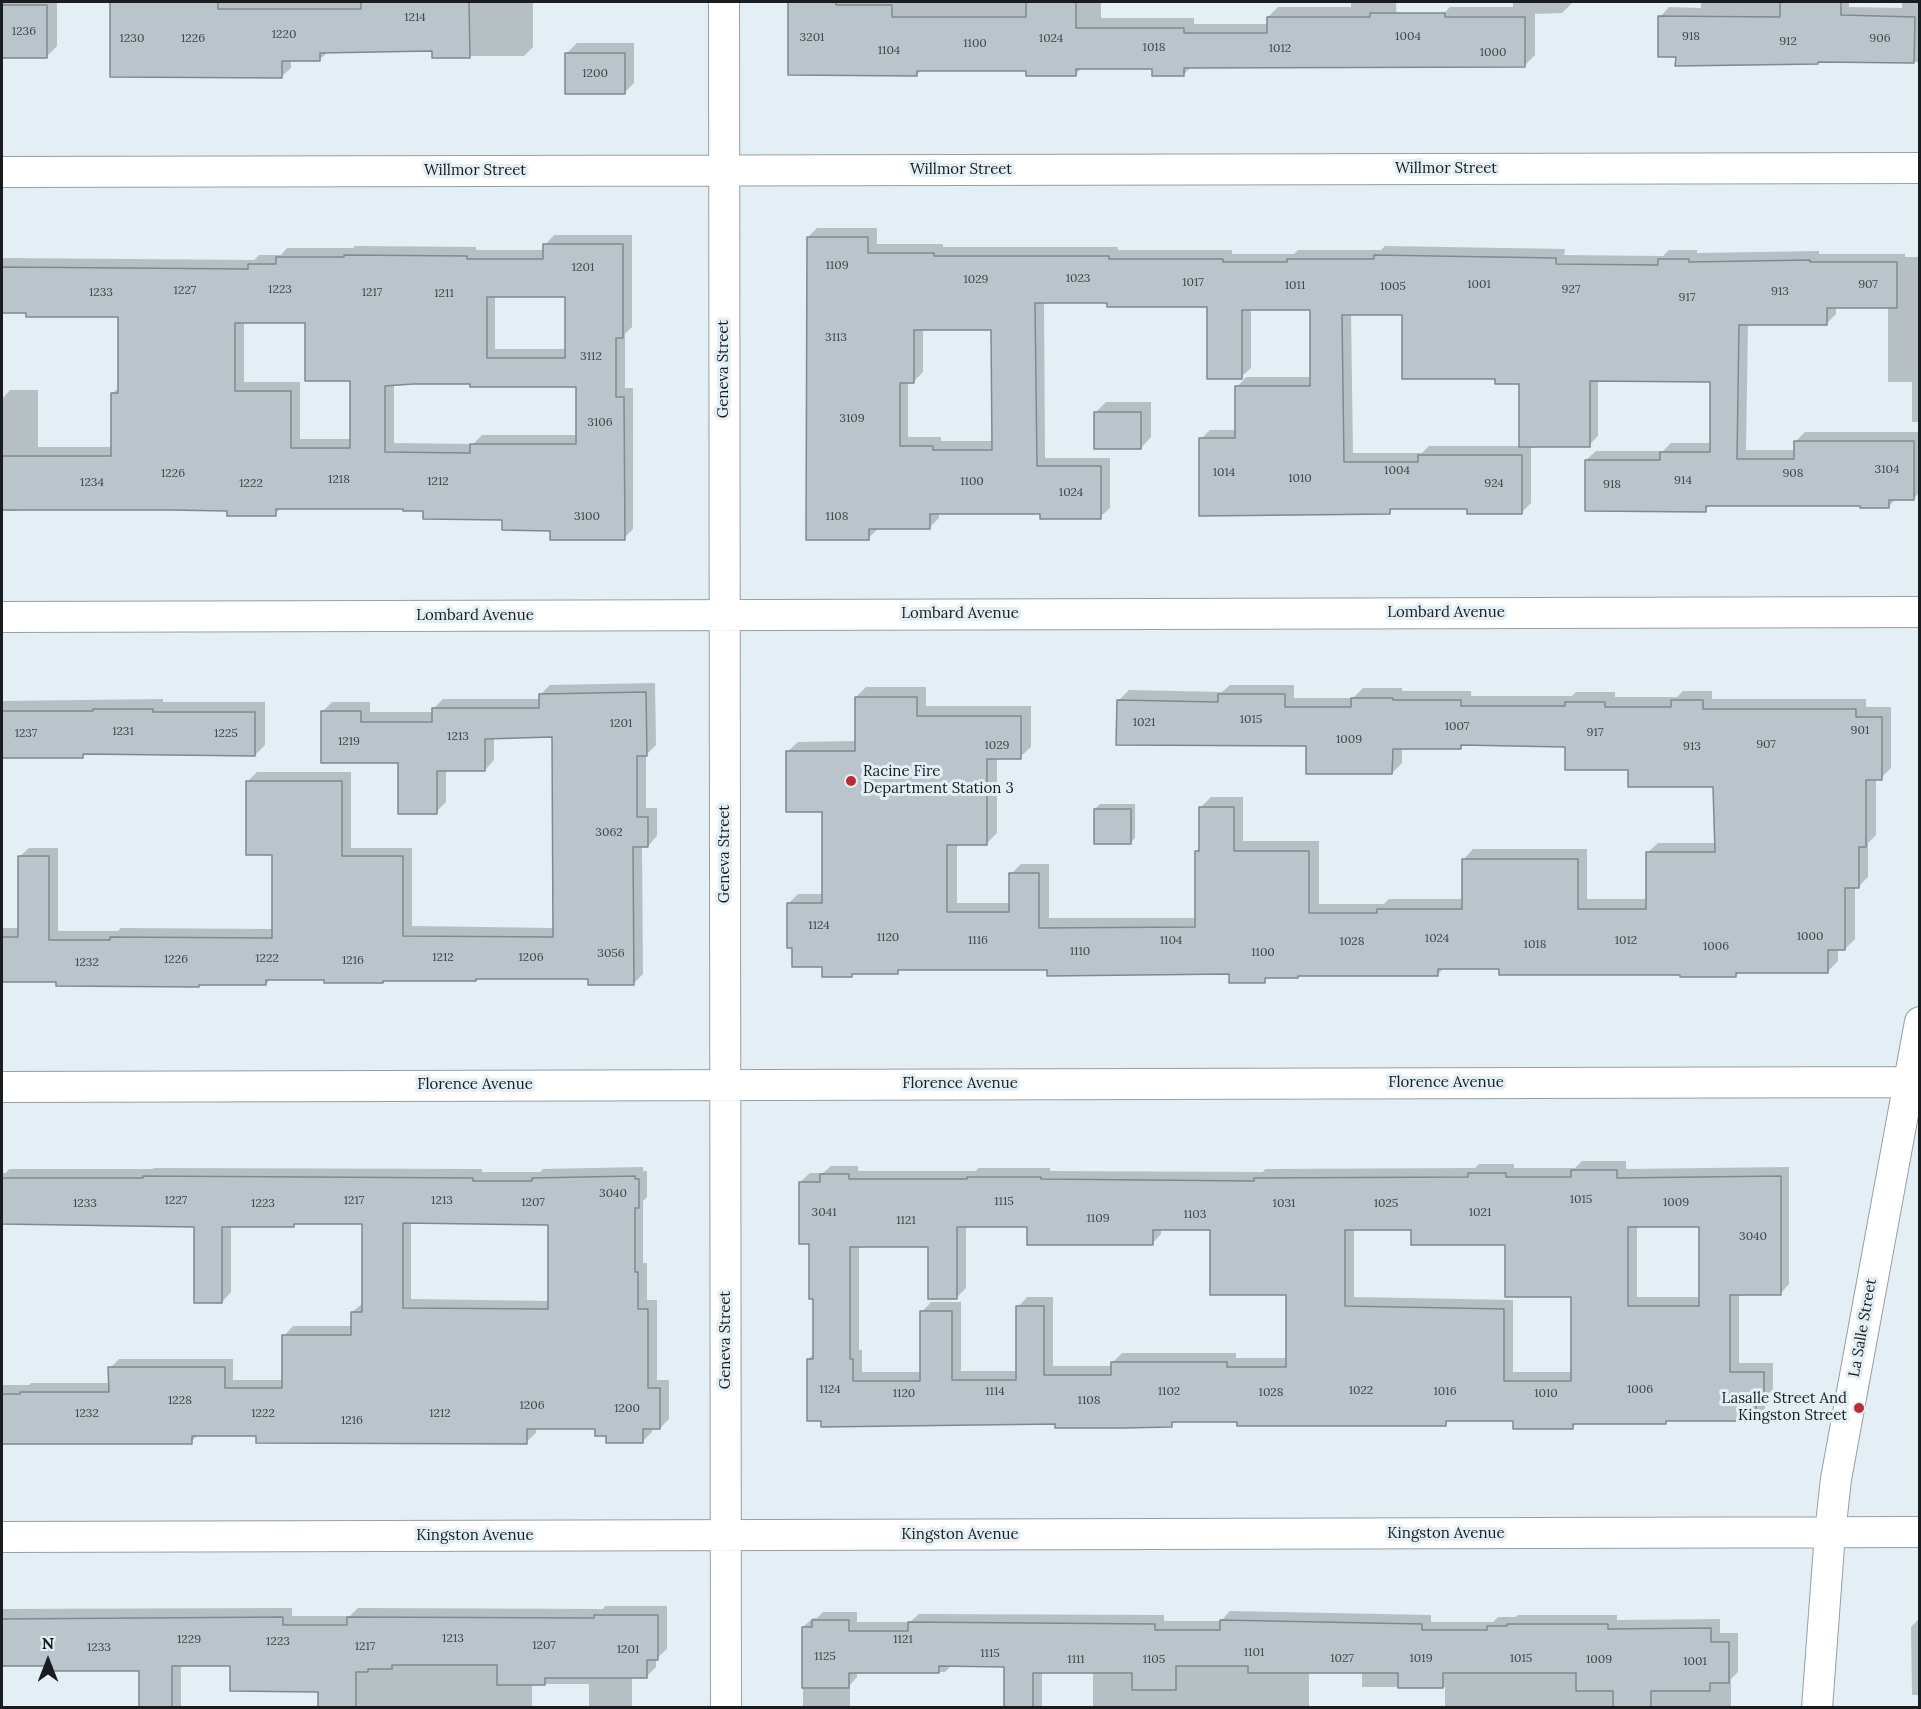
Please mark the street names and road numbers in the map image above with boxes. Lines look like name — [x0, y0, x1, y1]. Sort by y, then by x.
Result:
street label: Willmor Street — [1395, 160, 1497, 178]
street label: Willmor Street — [910, 161, 1012, 179]
street label: Willmor Street — [424, 162, 526, 180]
street label: Geneva Street — [715, 320, 733, 418]
street label: Lombard Avenue — [1387, 604, 1505, 622]
street label: Lombard Avenue — [901, 605, 1019, 623]
street label: Lombard Avenue — [416, 607, 534, 625]
street label: Geneva Street — [716, 805, 734, 903]
street label: Florence Avenue — [1388, 1074, 1504, 1092]
street label: Florence Avenue — [902, 1075, 1018, 1093]
street label: Florence Avenue — [417, 1076, 533, 1094]
street label: La Salle Street — [1845, 1277, 1881, 1379]
street label: Geneva Street — [717, 1291, 735, 1389]
street label: Kingston Avenue — [1387, 1525, 1505, 1543]
street label: Kingston Avenue — [901, 1526, 1019, 1544]
street label: Kingston Avenue — [416, 1527, 534, 1545]

